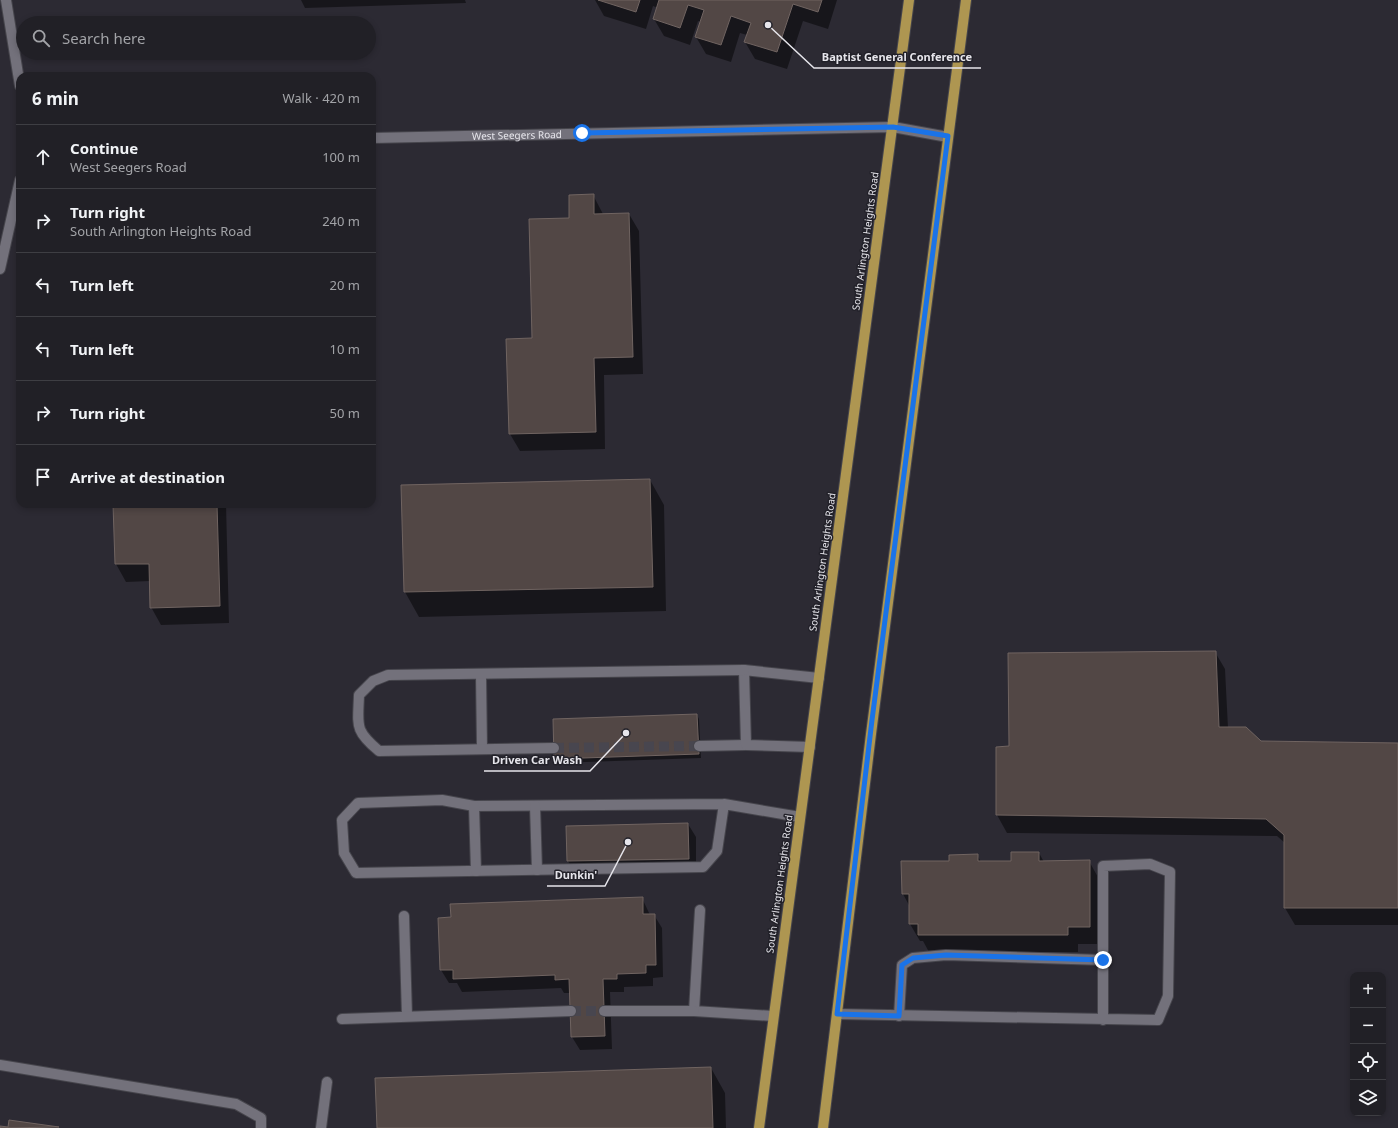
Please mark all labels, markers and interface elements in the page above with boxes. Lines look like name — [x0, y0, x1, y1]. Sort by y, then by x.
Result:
search box — [16, 16, 376, 60]
icon: search — [30, 27, 52, 49]
text: Search here — [62, 28, 145, 48]
callout: Baptist General Conference — [814, 45, 981, 68]
text: Baptist General Conference — [822, 49, 973, 64]
text: 6 min — [32, 87, 79, 110]
text: Walk · 420 m — [282, 89, 360, 107]
route start — [573, 124, 591, 142]
street label: West Seegers Road — [472, 127, 562, 143]
text: Continue — [70, 138, 138, 158]
icon: ahead — [32, 146, 54, 168]
text: 100 m — [322, 148, 360, 166]
text: West Seegers Road — [70, 158, 187, 176]
street label: South Arlington Heights Road — [848, 171, 882, 311]
text: Turn right — [70, 202, 145, 222]
icon: right — [32, 210, 54, 232]
text: 240 m — [322, 212, 360, 230]
text: South Arlington Heights Road — [70, 222, 251, 240]
icon: left — [32, 274, 54, 296]
text: Turn left — [70, 275, 134, 295]
text: 20 m — [330, 276, 360, 294]
icon: left — [32, 338, 54, 360]
text: Turn left — [70, 339, 134, 359]
text: 10 m — [330, 340, 360, 358]
icon: right — [32, 402, 54, 424]
text: Turn right — [70, 403, 145, 423]
text: 50 m — [330, 404, 360, 422]
icon: arrive — [32, 466, 54, 488]
text: Arrive at destination — [70, 467, 225, 487]
street label: South Arlington Heights Road — [805, 492, 839, 632]
callout: Driven Car Wash — [484, 748, 590, 771]
text: Driven Car Wash — [492, 752, 582, 767]
street label: South Arlington Heights Road — [762, 814, 796, 954]
callout: Dunkin' — [547, 863, 605, 886]
text: Dunkin' — [555, 867, 597, 882]
route end — [1094, 951, 1112, 969]
map controls — [1350, 972, 1386, 1116]
button: + — [1350, 972, 1386, 1008]
button: − — [1350, 1008, 1386, 1044]
button: locate — [1350, 1044, 1386, 1080]
button: layers — [1350, 1080, 1386, 1116]

